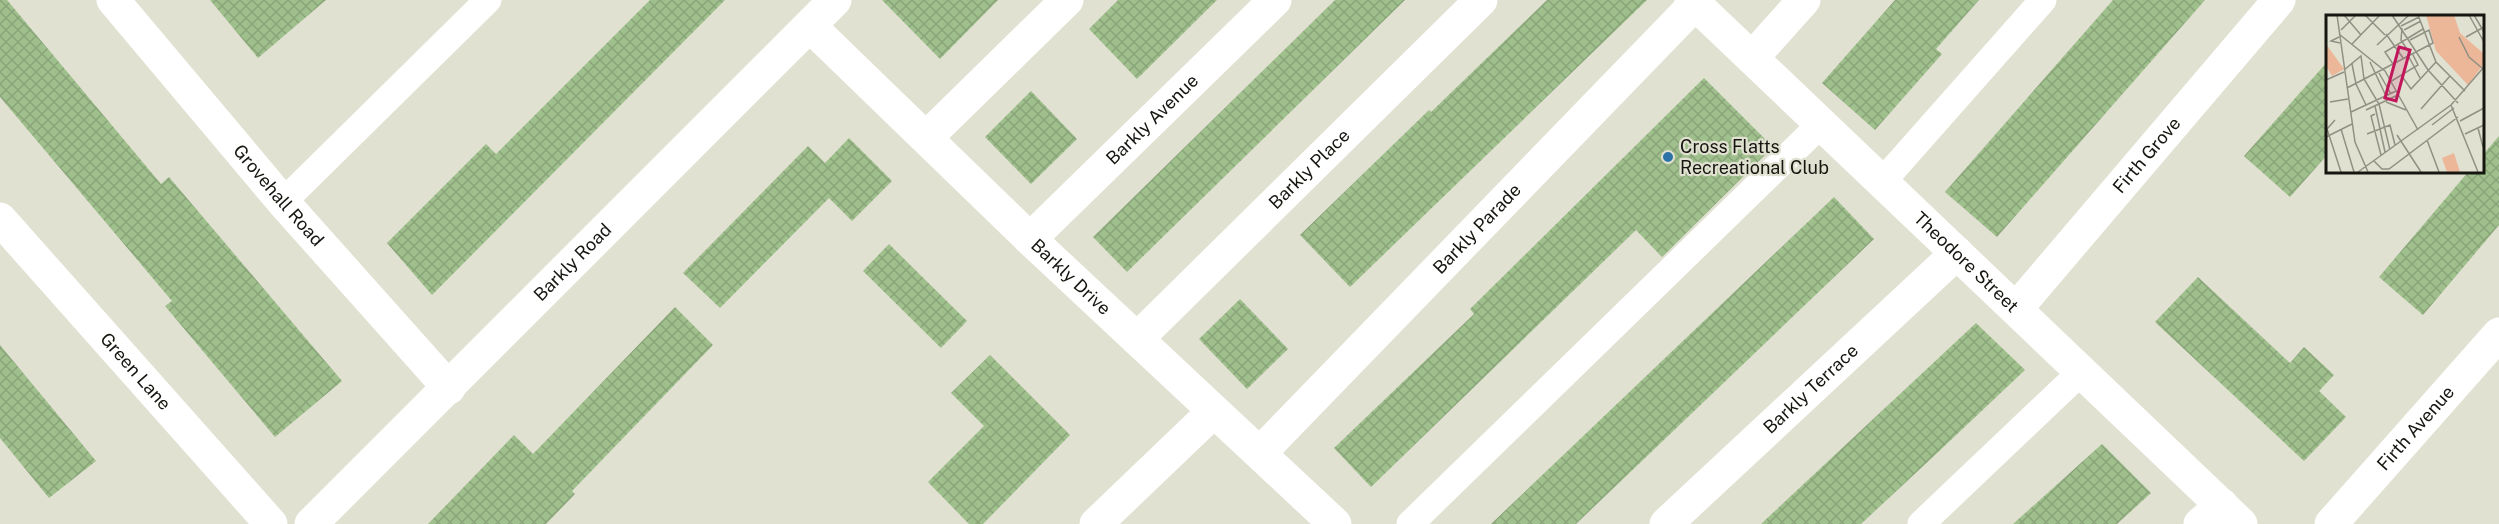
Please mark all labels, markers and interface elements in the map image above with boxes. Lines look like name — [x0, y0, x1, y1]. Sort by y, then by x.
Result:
inset map — [2326, 15, 2484, 172]
street label: Barkly Avenue — [1102, 70, 1202, 169]
street label: Firth Grove — [2108, 113, 2185, 197]
street label: Barkly Place — [1264, 124, 1354, 213]
place label: Cross Flatts Recreational Club — [1680, 136, 1829, 178]
street label: Grovehall Road — [229, 140, 328, 250]
marker: Cross Flatts Recreational Club — [1661, 150, 1675, 164]
street label: Barkly Parade — [1428, 179, 1525, 278]
street label: Theodore Street — [1910, 207, 2023, 316]
street label: Barkly Road — [529, 219, 615, 305]
street label: Barkly Drive — [1027, 234, 1115, 319]
street label: Green Lane — [96, 328, 176, 414]
street label: Barkly Terrace — [1759, 340, 1862, 438]
street label: Firth Avenue — [2373, 381, 2458, 474]

